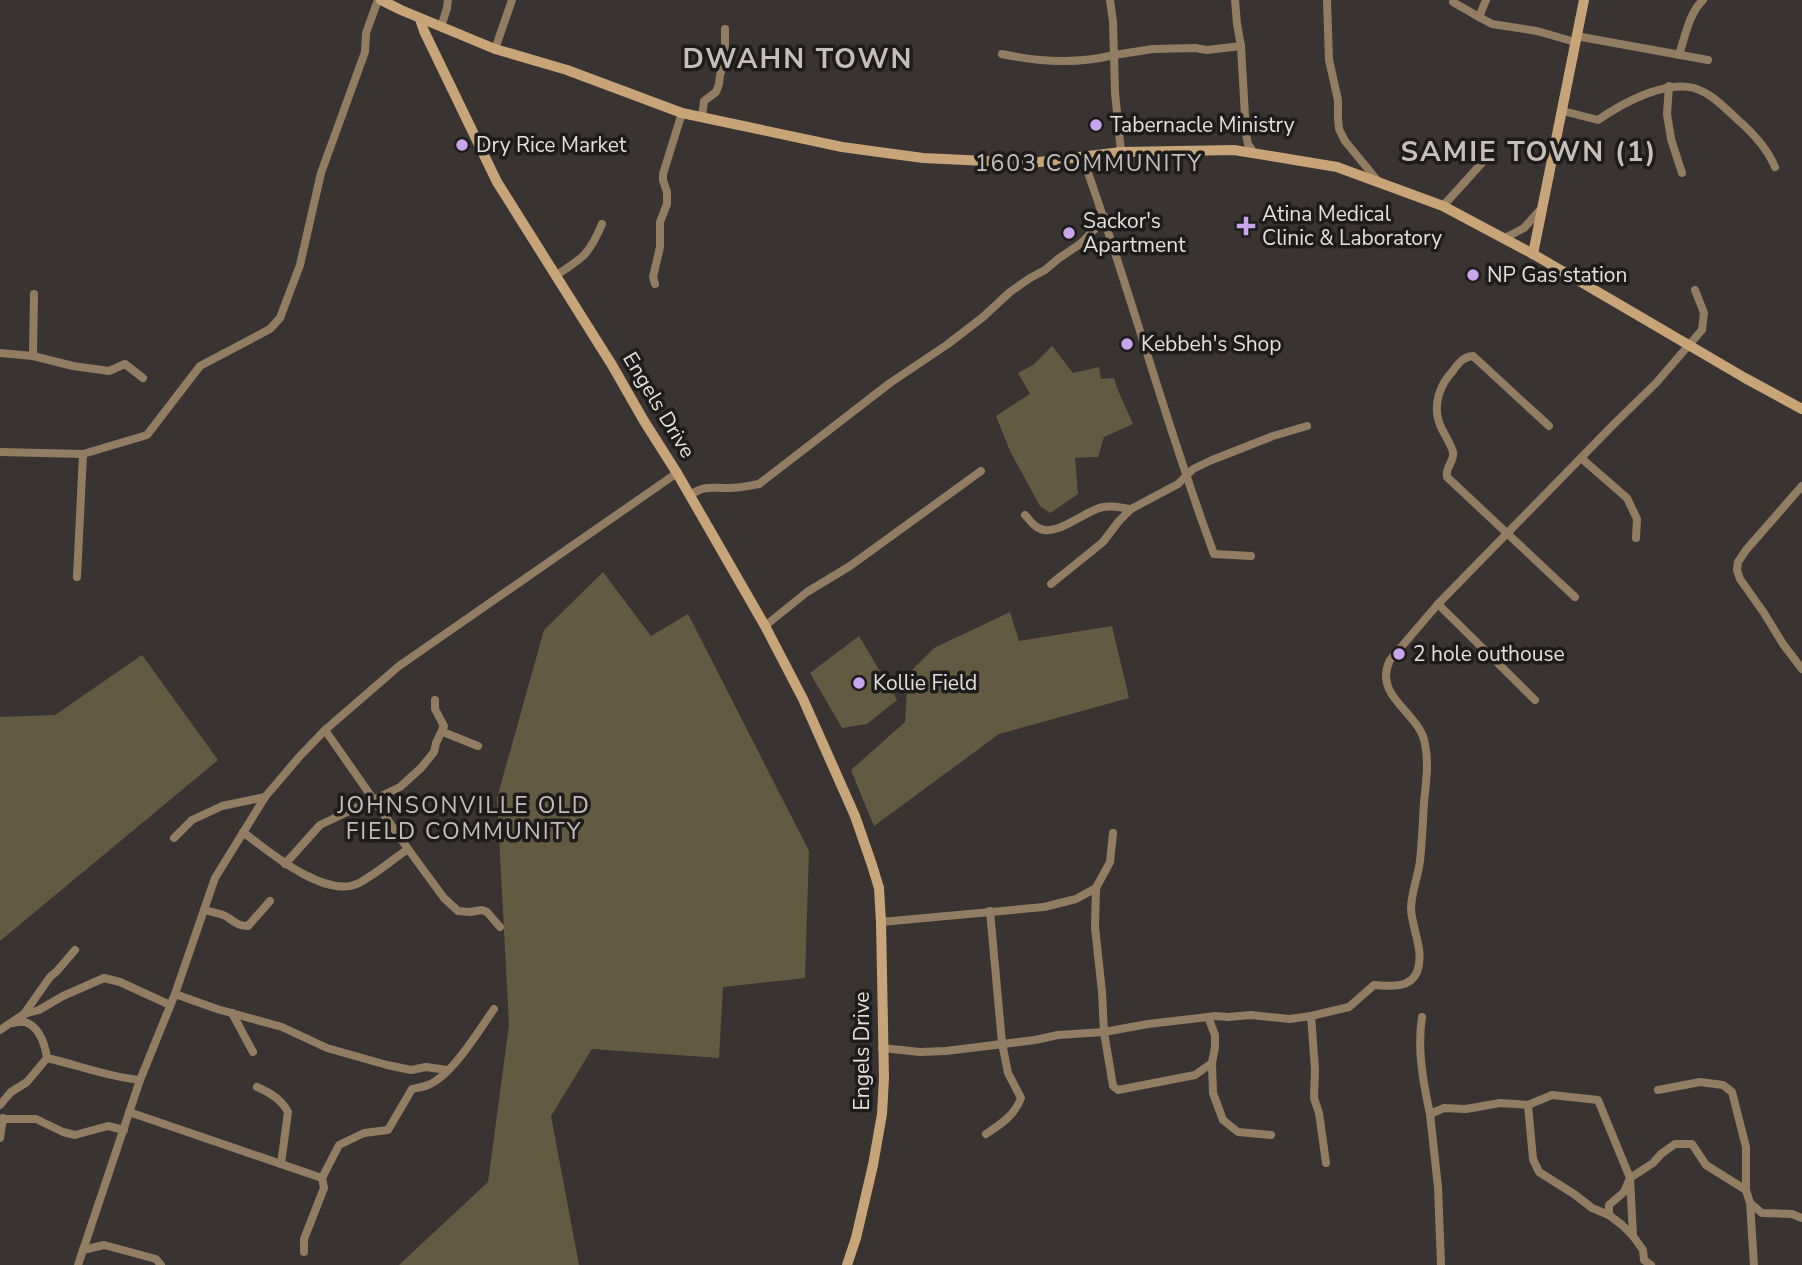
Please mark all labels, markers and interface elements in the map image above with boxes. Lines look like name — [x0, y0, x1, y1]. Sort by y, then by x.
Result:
district label: DWAHN TOWN — [682, 40, 914, 78]
place label: Tabernacle Ministry — [1110, 111, 1295, 139]
marker: Tabernacle Ministry — [1088, 117, 1104, 133]
place label: Dry Rice Market — [476, 131, 627, 159]
district label: SAMIE TOWN (1) — [1401, 133, 1658, 171]
marker: Dry Rice Market — [454, 137, 470, 153]
district label: 1603 COMMUNITY — [975, 148, 1203, 179]
place label: Atina Medical Clinic & Laboratory — [1262, 200, 1442, 252]
place label: Sackor's Apartment — [1083, 207, 1186, 259]
marker: Atina Medical Clinic & Laboratory — [1236, 216, 1256, 236]
marker: Sackor's Apartment — [1061, 225, 1077, 241]
place label: NP Gas station — [1487, 261, 1627, 289]
marker: NP Gas station — [1465, 267, 1481, 283]
place label: Kebbeh's Shop — [1141, 330, 1282, 358]
marker: Kebbeh's Shop — [1119, 336, 1135, 352]
street label: Engels Drive — [616, 347, 702, 463]
place label: 2 hole outhouse — [1413, 640, 1565, 668]
marker: 2 hole outhouse — [1391, 646, 1407, 662]
place label: Kollie Field — [873, 669, 977, 697]
marker: Kollie Field — [851, 675, 867, 691]
district label: JOHNSONVILLE OLD FIELD COMMUNITY — [336, 790, 591, 847]
street label: Engels Drive — [848, 991, 876, 1111]

